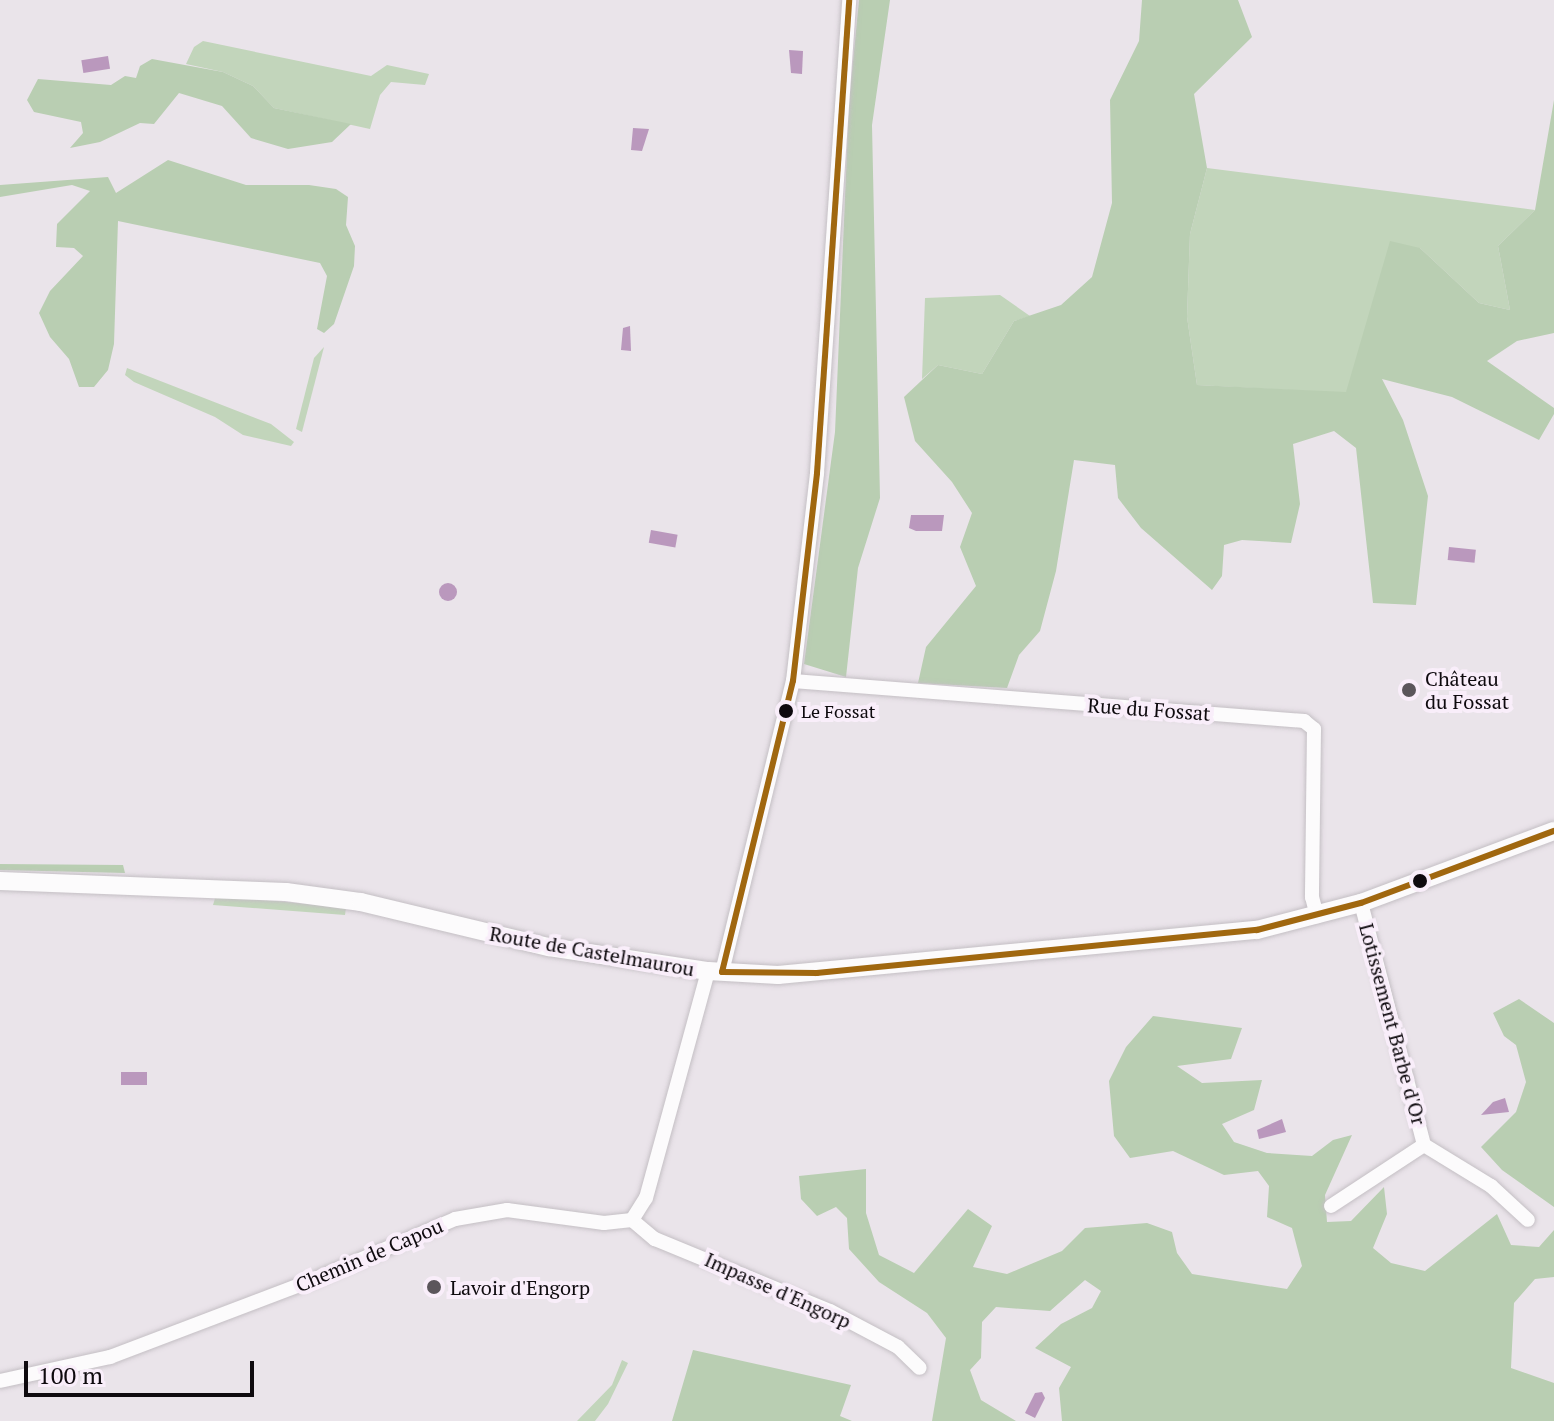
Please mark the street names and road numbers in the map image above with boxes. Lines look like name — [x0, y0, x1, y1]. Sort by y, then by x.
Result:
street label: Rue du Fossat — [1087, 693, 1211, 725]
street label: Route de Castelmaurou — [488, 921, 696, 981]
street label: Lotissement Barbe d'Or — [1355, 921, 1431, 1127]
street label: Chemin de Capou — [292, 1213, 446, 1297]
street label: Impasse d'Engorp — [701, 1247, 855, 1333]

